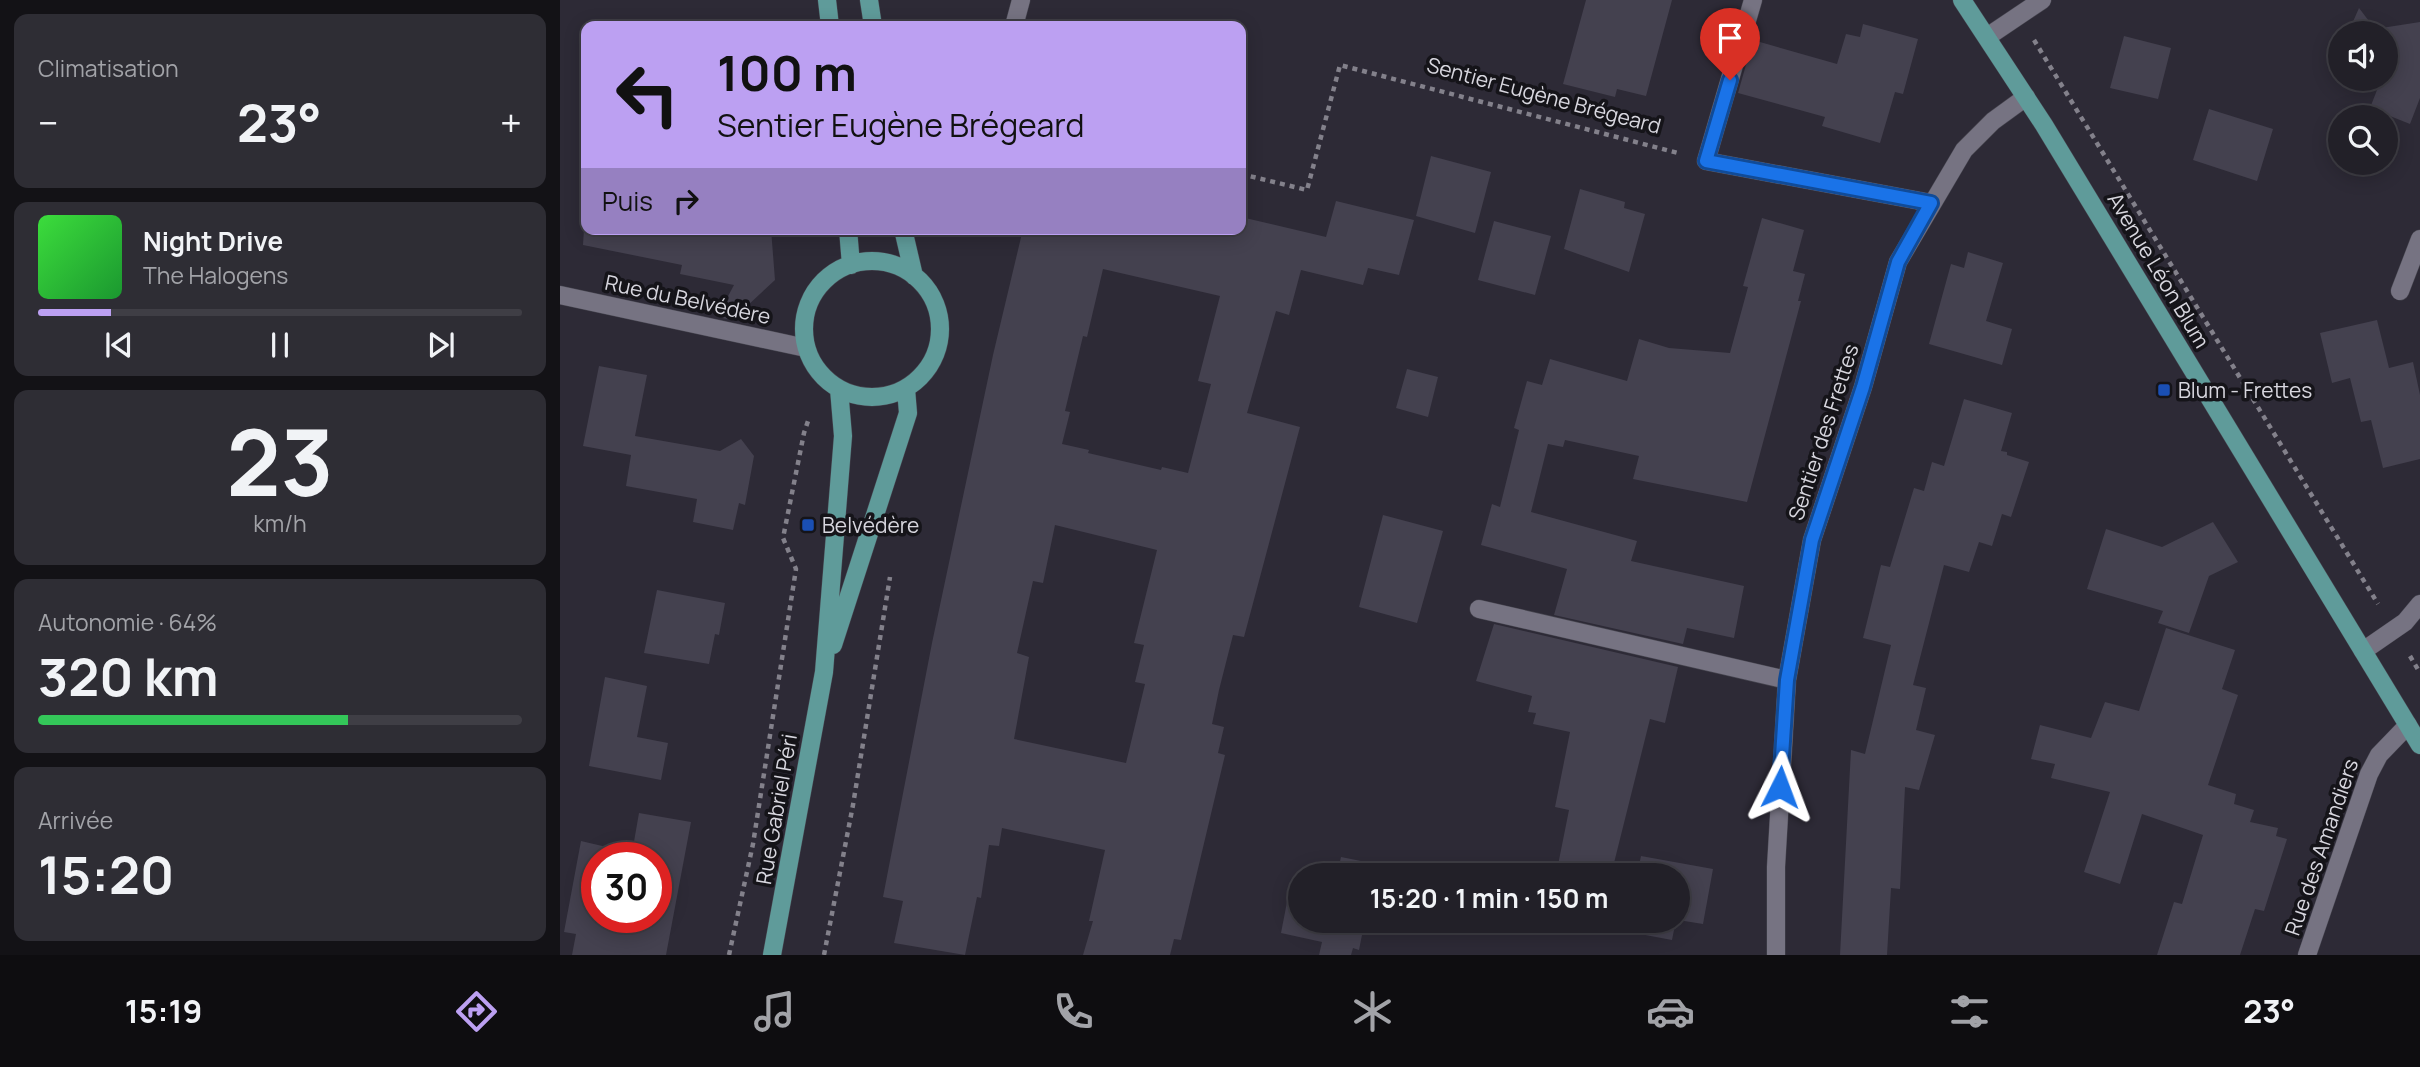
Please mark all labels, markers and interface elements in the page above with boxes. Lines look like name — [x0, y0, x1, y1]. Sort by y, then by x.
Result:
pin — [1700, 8, 1760, 80]
icon: arrive — [1711, 19, 1749, 57]
map controls — [2328, 21, 2398, 175]
button: sound — [2328, 21, 2398, 91]
text: 100 m — [717, 39, 857, 106]
icon: left — [602, 49, 693, 140]
street label: Sentier Eugène Brégeard — [1424, 50, 1664, 140]
text: Climatisation — [38, 52, 179, 84]
text: 23° — [237, 87, 322, 158]
text: − — [38, 96, 59, 148]
text: + — [500, 96, 522, 148]
text: Sentier Eugène Brégeard — [717, 103, 1084, 147]
button: search — [2328, 105, 2398, 175]
icon: right — [667, 182, 705, 220]
text: Puis — [602, 183, 653, 219]
street label: Avenue Léon Blum — [2102, 187, 2216, 353]
text: Night Drive — [143, 223, 283, 259]
text: The Halogens — [143, 259, 288, 291]
street label: Rue du Belvédère — [603, 268, 773, 330]
icon: previous — [100, 326, 138, 364]
icon: pause — [261, 326, 299, 364]
icon: next — [422, 326, 460, 364]
street label: Sentier des Frettes — [1781, 340, 1865, 524]
place label: Blum - Frettes — [2178, 376, 2312, 404]
marker: Blum - Frettes — [2156, 382, 2172, 398]
text: 23 — [226, 399, 334, 523]
text: km/h — [253, 507, 307, 539]
place label: Belvédère — [822, 511, 919, 539]
marker: Belvédère — [800, 517, 816, 533]
text: Autonomie · 64% — [38, 606, 217, 638]
text: 320 km — [38, 641, 219, 712]
street label: Rue Gabriel Péri — [749, 732, 803, 886]
position arrow — [1743, 750, 1817, 824]
street label: Rue des Amandiers — [2278, 755, 2364, 939]
text: Arrivée — [38, 804, 113, 836]
text: 15:20 — [38, 839, 174, 910]
speed limit sign: 30 — [581, 842, 672, 933]
text: 15:20 · 1 min · 150 m — [1370, 880, 1608, 916]
icon: directions — [452, 987, 501, 1036]
icon: music — [750, 987, 799, 1036]
icon: phone — [1049, 987, 1098, 1036]
icon: climate — [1348, 987, 1397, 1036]
icon: car — [1646, 987, 1695, 1036]
icon: filters — [1945, 987, 1994, 1036]
text: 15:19 — [125, 989, 202, 1033]
text: 23° — [2243, 989, 2295, 1033]

